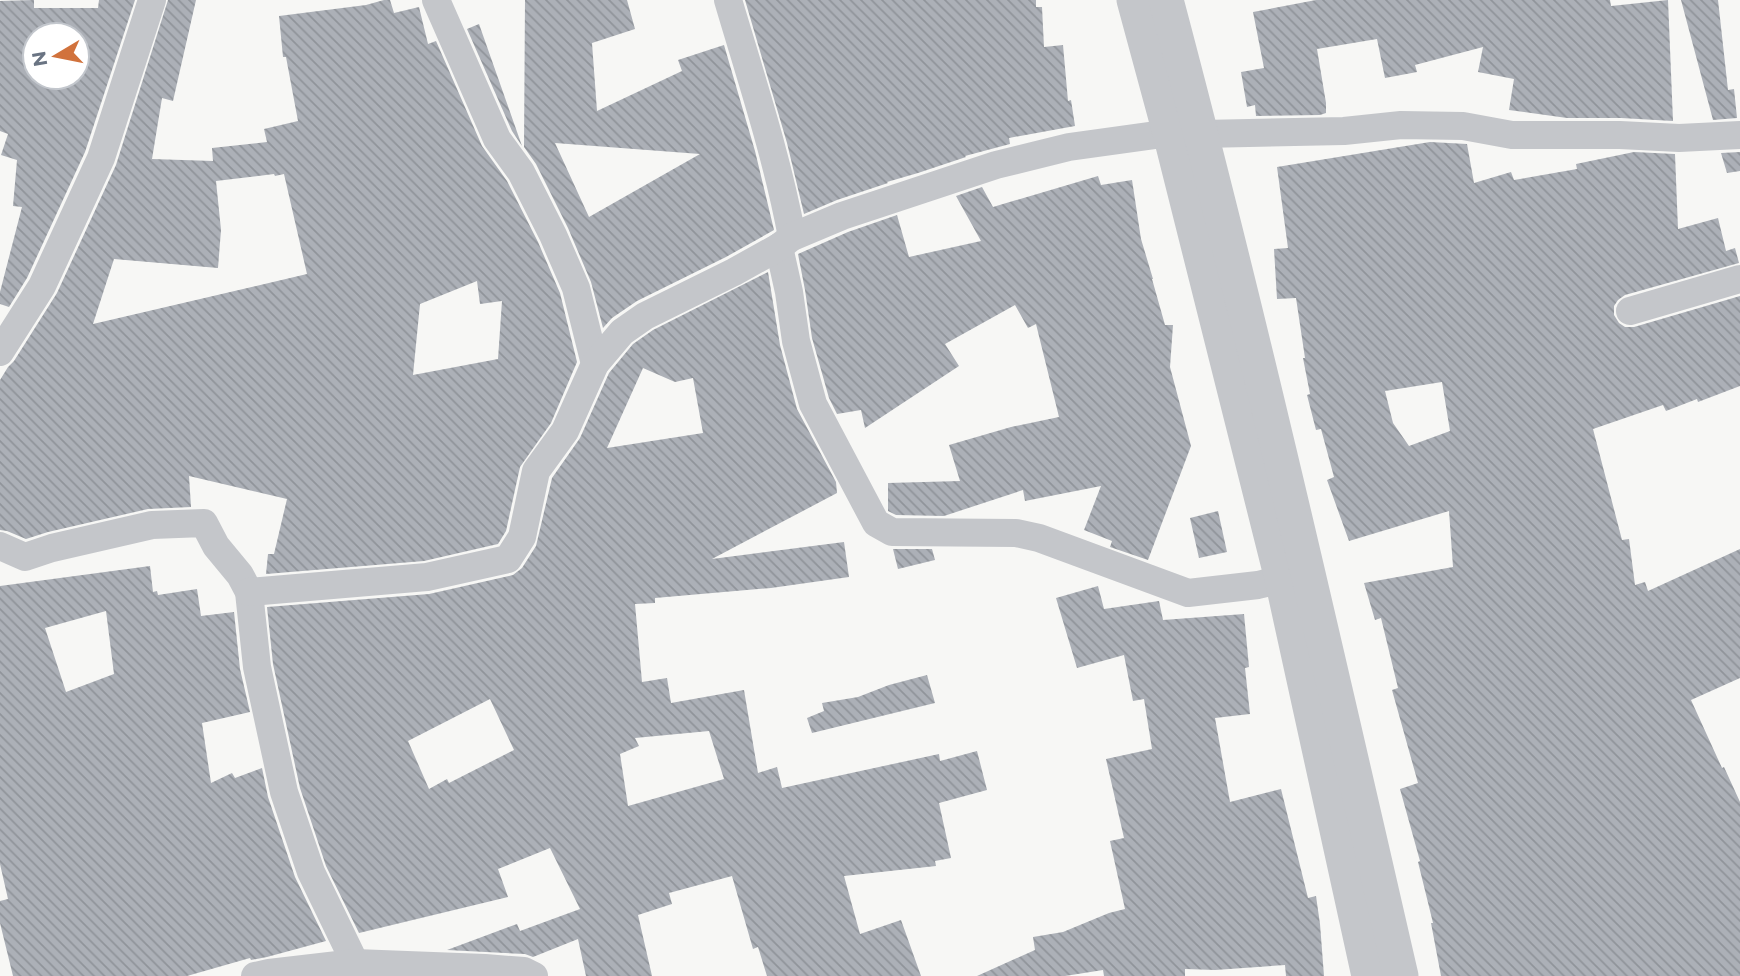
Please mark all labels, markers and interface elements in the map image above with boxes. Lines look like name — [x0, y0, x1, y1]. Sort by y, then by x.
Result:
north arrow — [21, 21, 91, 91]
text: N — [27, 49, 52, 68]

